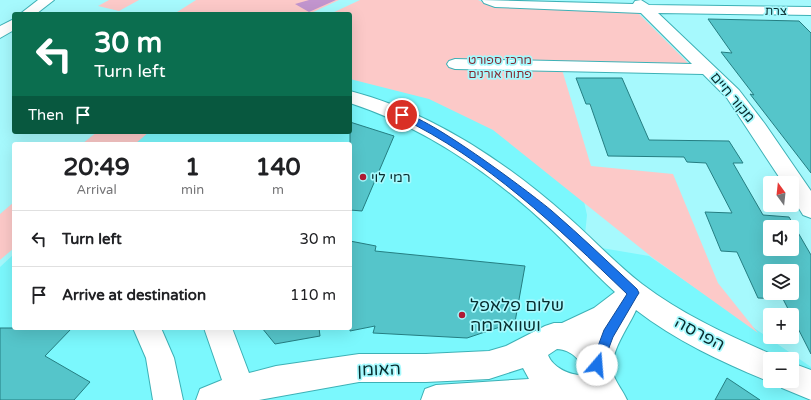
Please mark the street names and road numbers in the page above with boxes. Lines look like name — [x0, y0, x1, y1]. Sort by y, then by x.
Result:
street label: צרת — [765, 4, 787, 18]
street label: מקור חיים — [707, 69, 758, 126]
street label: הפרסה — [671, 311, 729, 355]
street label: האומן — [357, 358, 401, 381]

